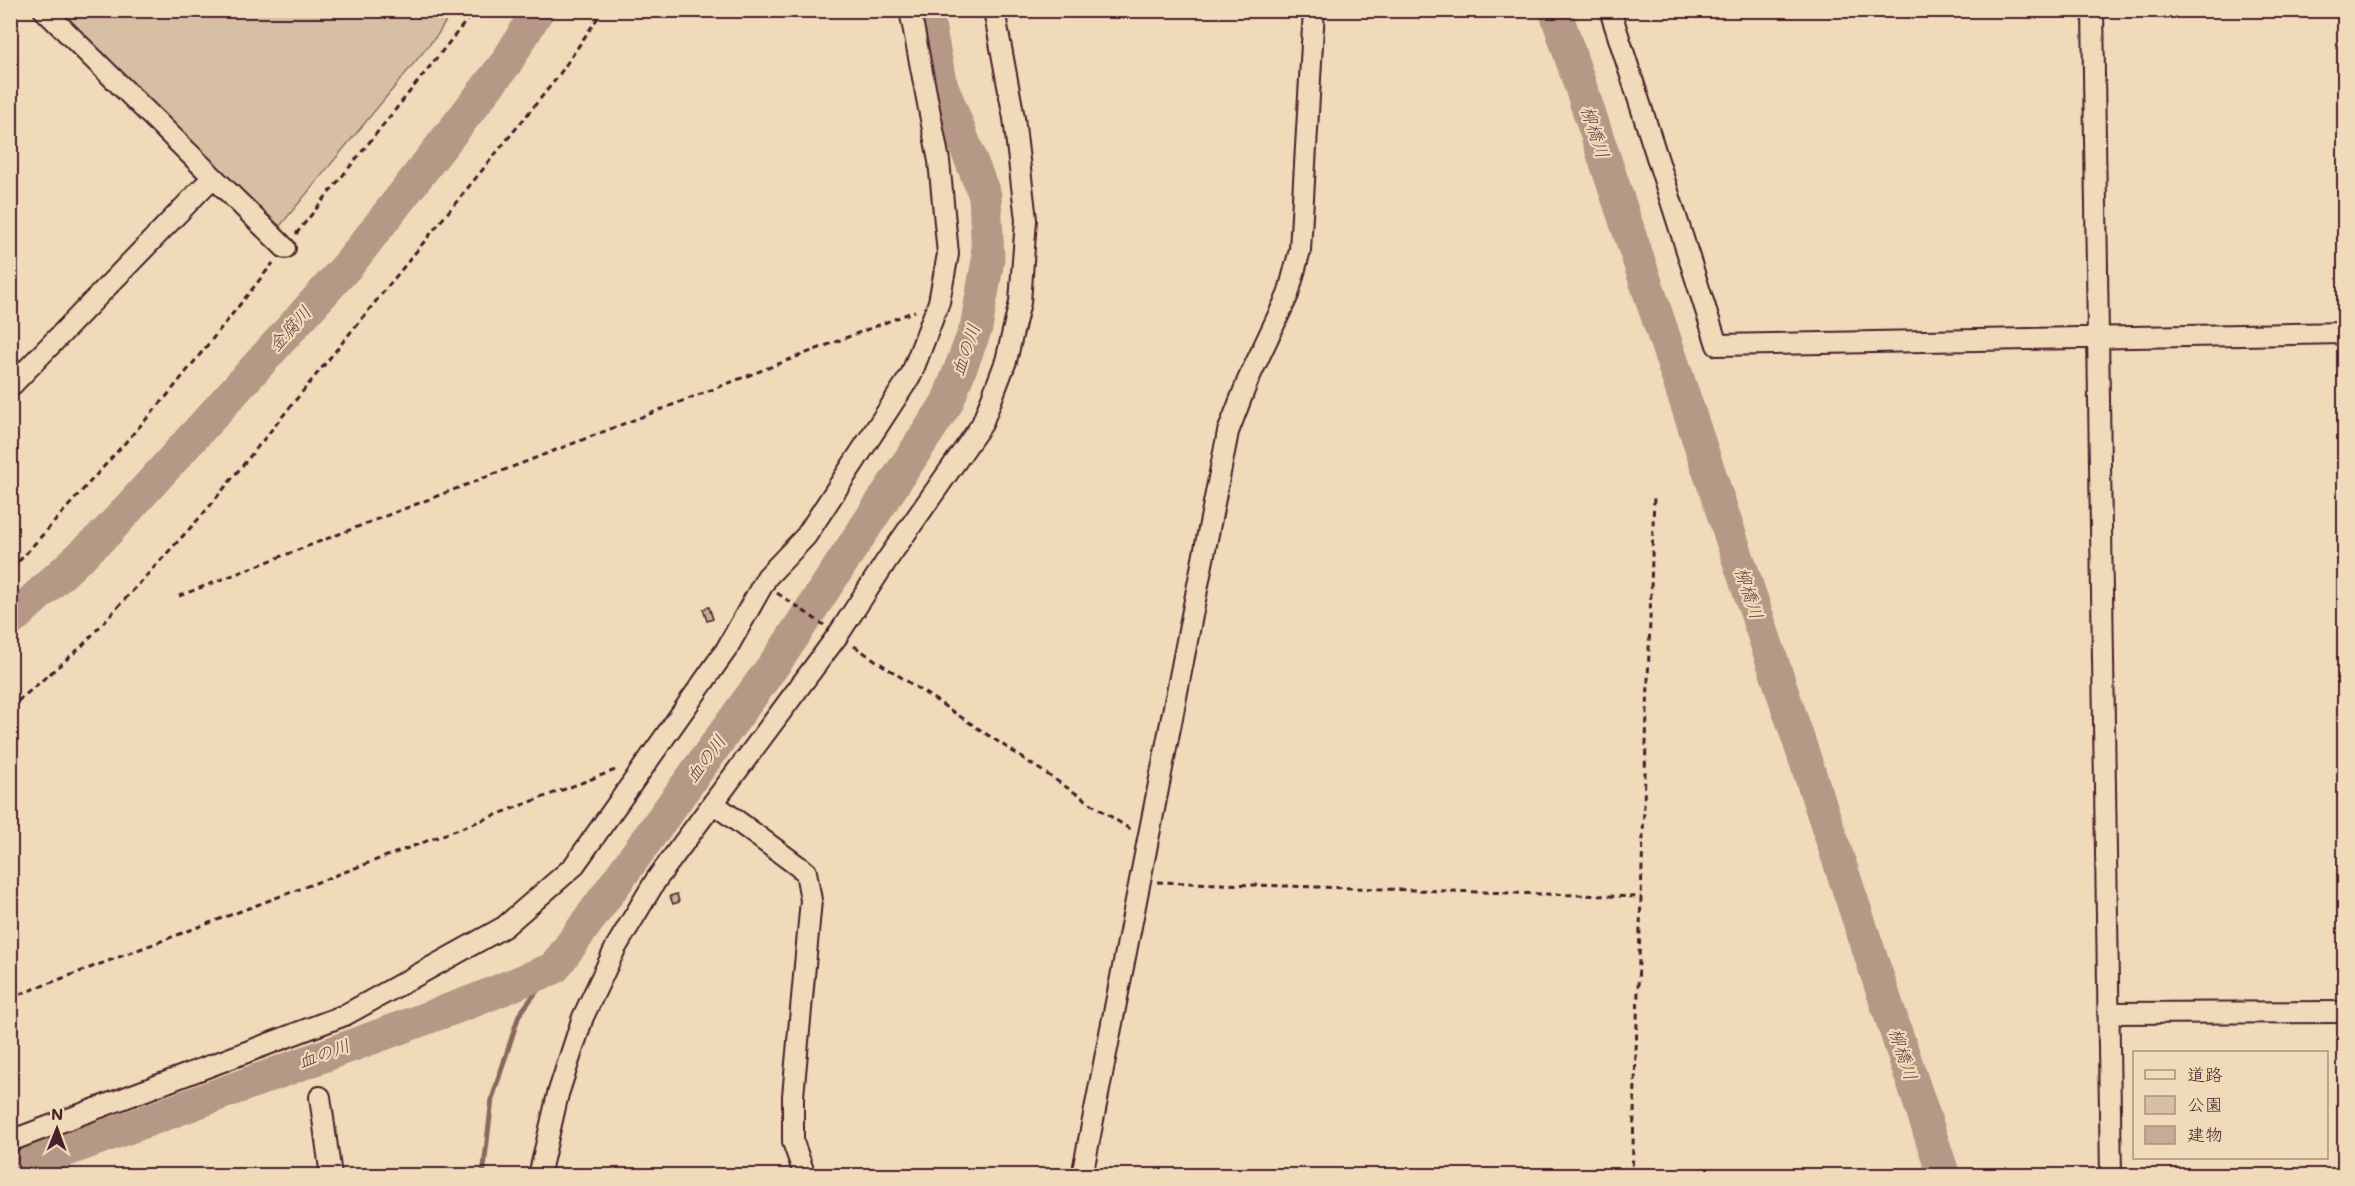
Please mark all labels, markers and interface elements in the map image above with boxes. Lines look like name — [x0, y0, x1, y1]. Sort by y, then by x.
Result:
water label: 柳橋川 — [1576, 102, 1616, 161]
water label: 金腐川 — [262, 300, 316, 356]
water label: 血の川 — [945, 320, 985, 379]
water label: 柳橋川 — [1730, 563, 1770, 622]
water label: 血の川 — [680, 730, 731, 787]
water label: 柳橋川 — [1884, 1024, 1924, 1083]
water label: 血の川 — [294, 1033, 353, 1074]
legend — [2133, 1051, 2328, 1159]
text: 道路 — [2187, 1062, 2223, 1086]
text: 公園 — [2187, 1092, 2223, 1116]
north arrow — [27, 1099, 87, 1159]
text: N — [51, 1103, 64, 1124]
text: 建物 — [2187, 1122, 2223, 1146]

